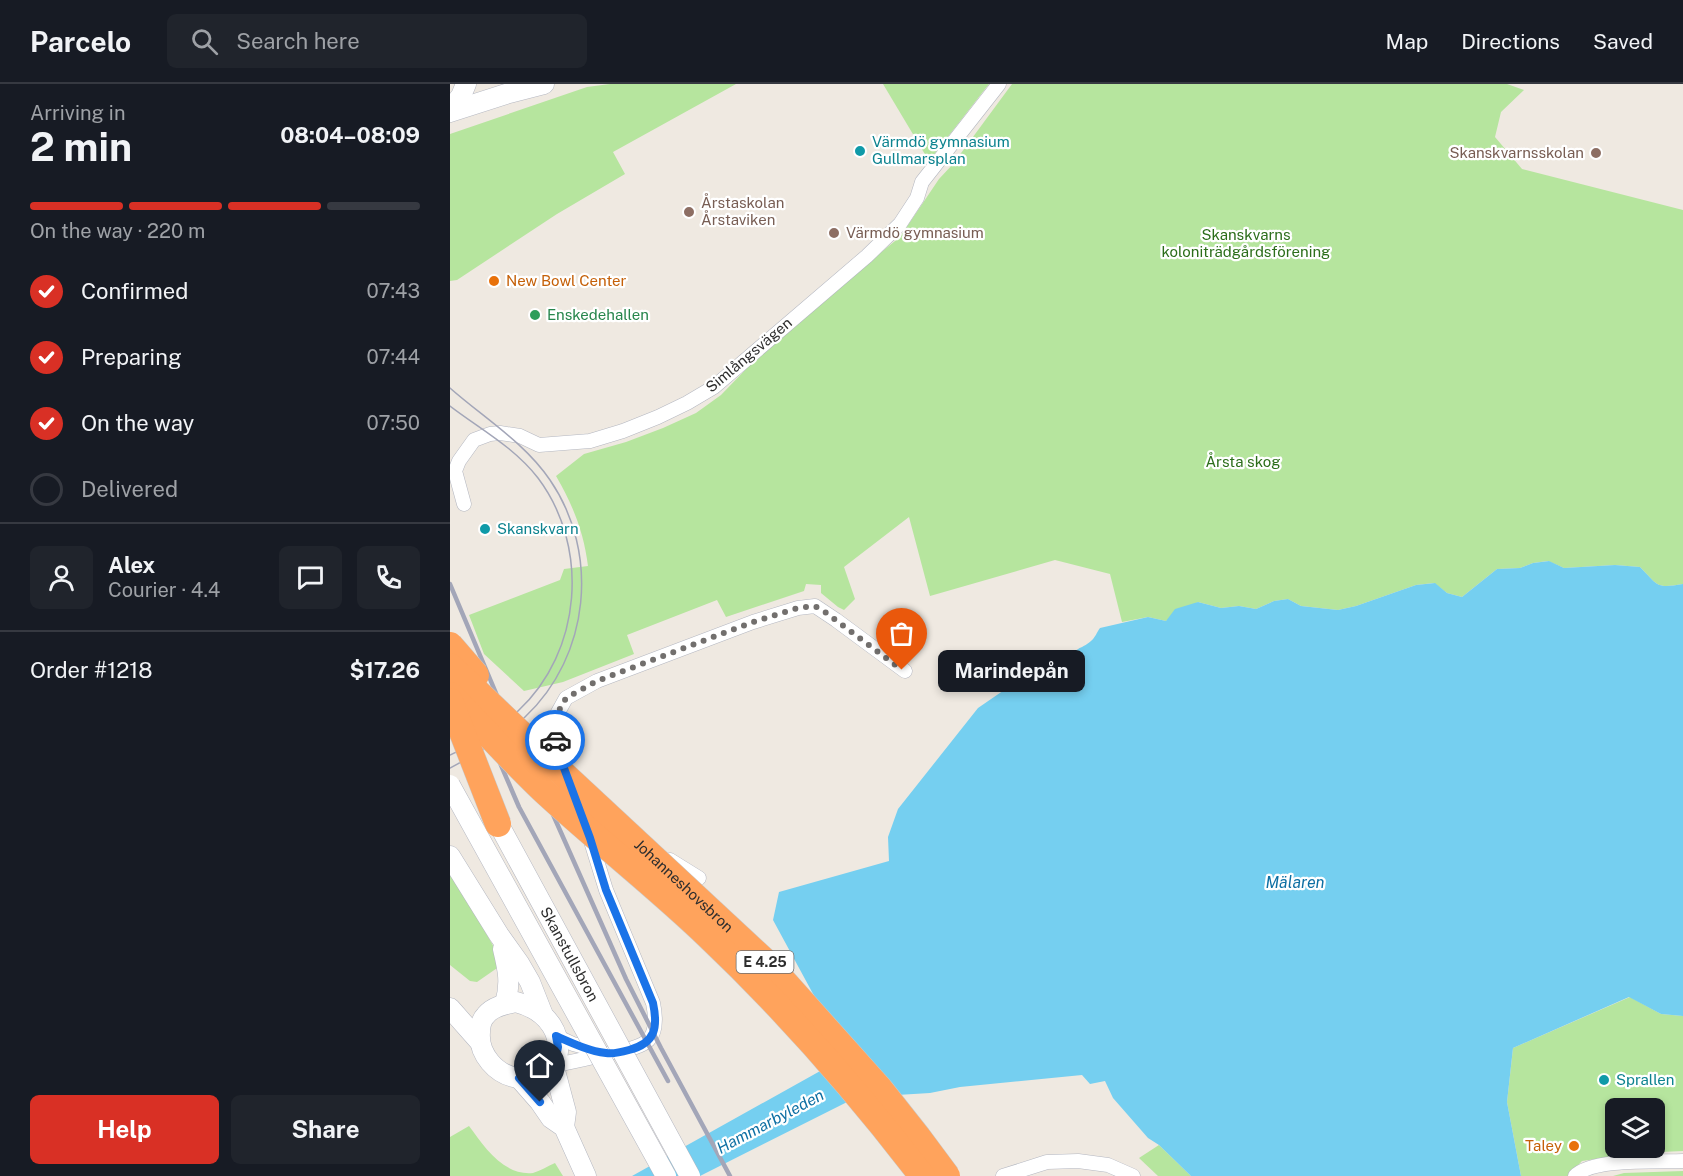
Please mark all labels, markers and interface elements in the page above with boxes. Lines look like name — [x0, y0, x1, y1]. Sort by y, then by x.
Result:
search box — [167, 14, 587, 68]
text: Parcelo — [30, 25, 131, 58]
icon: search — [188, 25, 221, 58]
text: Search here — [236, 28, 360, 54]
text: Map — [1386, 29, 1428, 54]
text: Directions — [1461, 29, 1560, 54]
text: Saved — [1593, 29, 1653, 54]
text: Arriving in — [30, 101, 125, 125]
text: 08:04–08:09 — [280, 122, 420, 148]
text: 2 min — [30, 124, 132, 170]
place label: Värmdö gymnasium Gullmarsplan — [872, 133, 1010, 167]
marker: Värmdö gymnasium Gullmarsplan — [853, 144, 867, 158]
place label: Skanskvarnsskolan — [1449, 144, 1584, 161]
marker: Skanskvarnsskolan — [1589, 146, 1603, 160]
place label: Årstaskolan Årstaviken — [701, 193, 784, 228]
marker: Årstaskolan Årstaviken — [682, 205, 696, 219]
text: On the way · 220 m — [30, 219, 205, 243]
place label: Värmdö gymnasium — [846, 224, 984, 241]
marker: Värmdö gymnasium — [827, 226, 841, 240]
park label: Skanskvarns koloniträdgårdsförening — [1162, 226, 1330, 260]
place label: New Bowl Center — [506, 272, 627, 289]
marker: New Bowl Center — [487, 274, 501, 288]
icon: check — [30, 275, 63, 308]
text: Confirmed — [81, 278, 188, 304]
text: 07:43 — [367, 279, 420, 303]
place label: Enskedehallen — [547, 306, 649, 323]
marker: Enskedehallen — [528, 308, 542, 322]
street label: Simlångsvägen — [702, 314, 795, 395]
icon: check — [30, 341, 63, 374]
text: Preparing — [81, 344, 182, 370]
text: 07:44 — [367, 345, 420, 369]
icon: check — [30, 407, 63, 440]
text: On the way — [81, 410, 194, 436]
text: 07:50 — [367, 411, 420, 435]
park label: Årsta skog — [1205, 452, 1281, 470]
text: Delivered — [81, 476, 178, 502]
place label: Skanskvarn — [497, 520, 579, 537]
marker: Skanskvarn — [478, 522, 492, 536]
button: person — [30, 546, 93, 609]
button: chat — [279, 546, 342, 609]
button: phone — [357, 546, 420, 609]
text: Alex — [108, 552, 155, 578]
text: Courier · 4.4 — [108, 578, 220, 602]
pin — [876, 608, 927, 670]
icon: bag — [885, 617, 918, 650]
callout: Marindepån — [938, 649, 1085, 691]
text: Order #1218 — [30, 657, 152, 683]
text: $17.26 — [349, 657, 420, 683]
text: Marindepån — [954, 659, 1069, 683]
courier — [525, 710, 585, 770]
icon: car — [539, 724, 572, 757]
street label: Johanneshovsbron — [631, 836, 737, 936]
water label: Mälaren — [1265, 873, 1325, 892]
street label: Skanstullsbron — [537, 904, 602, 1004]
road number: E 4.25 — [736, 951, 794, 973]
pin — [514, 1040, 565, 1102]
icon: home — [523, 1049, 556, 1082]
place label: Sprallen — [1616, 1071, 1675, 1088]
marker: Sprallen — [1597, 1073, 1611, 1087]
water label: Hammarbyleden — [713, 1085, 827, 1158]
button: Help — [30, 1095, 219, 1164]
button: Share — [231, 1095, 420, 1164]
map controls — [1605, 1098, 1665, 1158]
button: layers — [1605, 1098, 1665, 1158]
place label: Taley — [1525, 1137, 1562, 1154]
marker: Taley — [1567, 1139, 1581, 1153]

